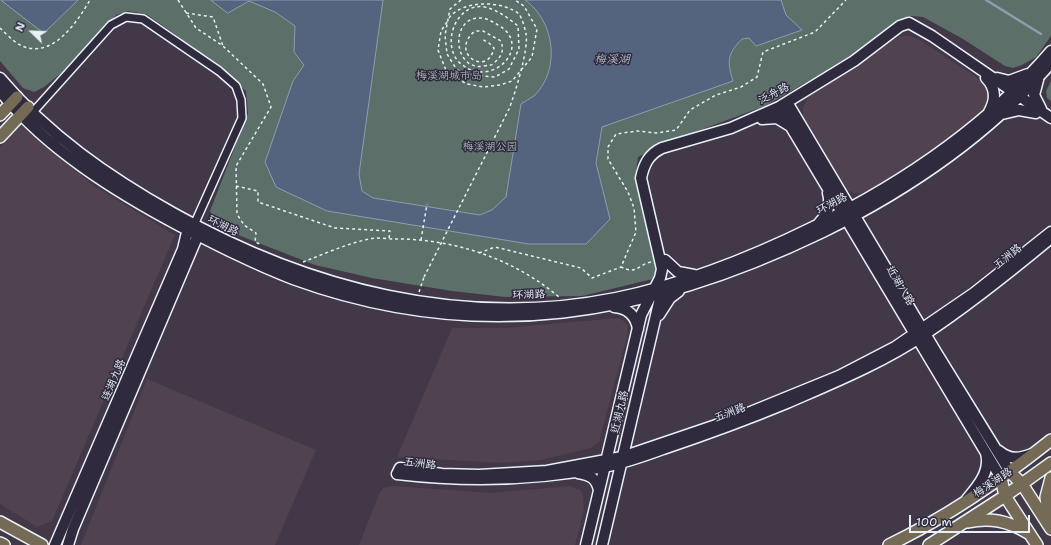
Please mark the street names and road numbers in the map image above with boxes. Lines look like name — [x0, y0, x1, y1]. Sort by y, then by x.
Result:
street label: 泛舟路 — [756, 80, 792, 108]
street label: 环湖路 — [814, 190, 850, 218]
street label: 环湖路 — [205, 213, 241, 239]
street label: 五洲路 — [991, 241, 1025, 273]
street label: 近湖八路 — [883, 264, 917, 308]
street label: 环湖路 — [512, 288, 546, 302]
street label: 连湖九路 — [99, 357, 129, 403]
street label: 近湖九路 — [609, 389, 631, 435]
street label: 五洲路 — [712, 401, 748, 425]
street label: 五洲路 — [403, 455, 437, 473]
street label: 梅溪湖路 — [971, 465, 1015, 501]

